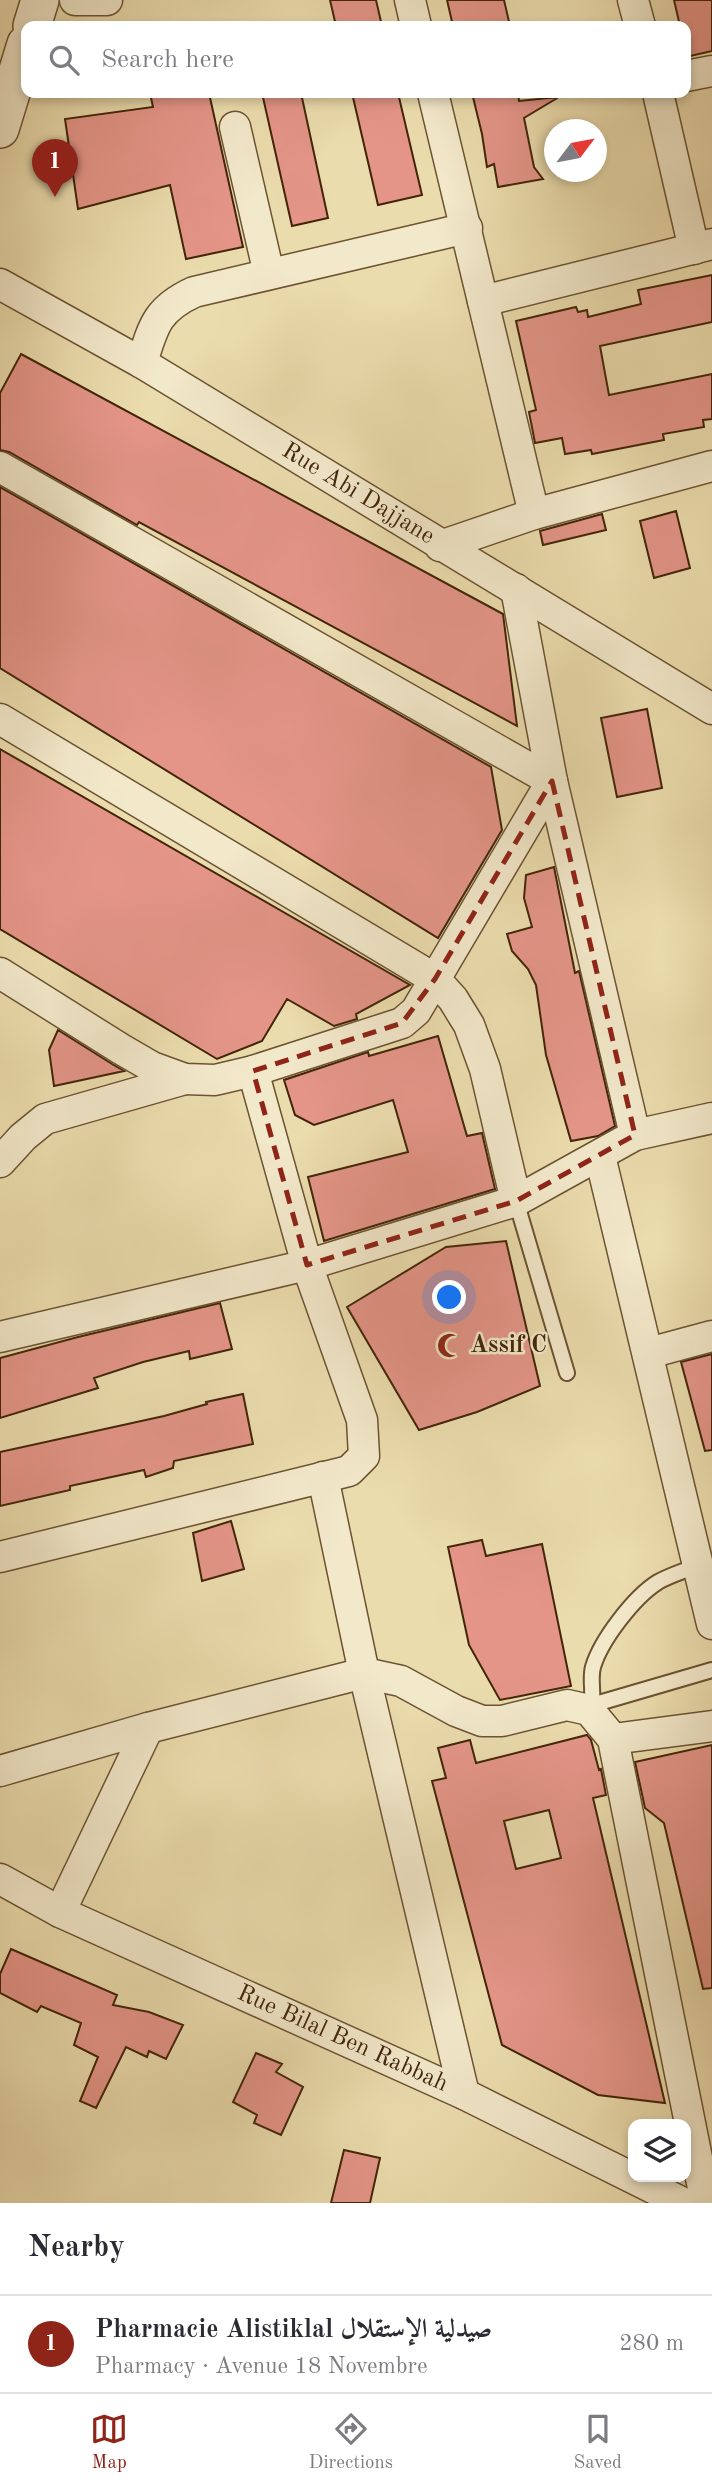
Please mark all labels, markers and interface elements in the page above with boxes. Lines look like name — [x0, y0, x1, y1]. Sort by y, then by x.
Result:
search box — [21, 21, 691, 98]
icon: search — [45, 41, 83, 79]
text: Search here — [101, 47, 234, 73]
north arrow — [544, 119, 607, 182]
pin: 1 — [32, 139, 78, 197]
street label: Rue Abi Dajjane — [277, 439, 438, 549]
your location — [432, 1280, 466, 1314]
mosque icon: Assif C — [436, 1332, 464, 1360]
place label: Assif C — [470, 1334, 547, 1358]
street label: Rue Bilal Ben Rabbah — [233, 1981, 451, 2097]
map controls — [628, 2119, 691, 2182]
button: layers — [628, 2119, 691, 2182]
text: Nearby — [28, 2233, 125, 2263]
text: Pharmacie Alistiklal صيدلية الإستقلال — [95, 2317, 492, 2343]
text: 1 — [44, 2332, 58, 2355]
text: 280 m — [619, 2332, 684, 2355]
text: Pharmacy · Avenue 18 Novembre — [95, 2355, 428, 2378]
tab: Map — [90, 2410, 128, 2475]
tab: Directions — [309, 2410, 393, 2475]
tab: Saved — [573, 2410, 622, 2475]

